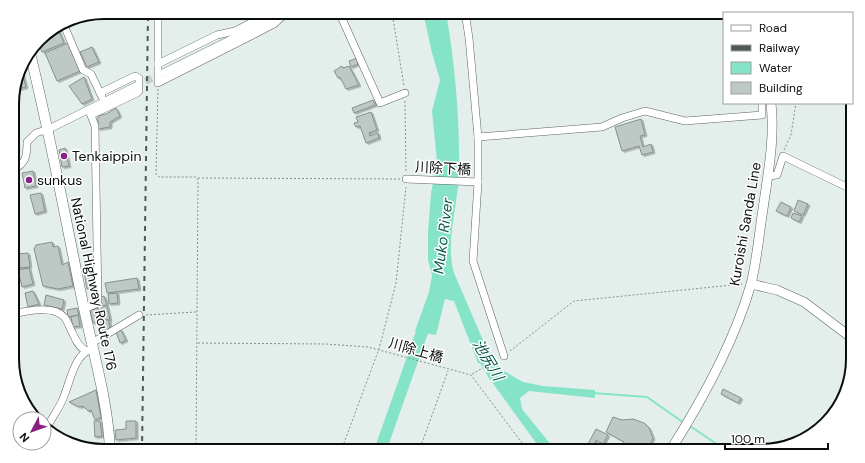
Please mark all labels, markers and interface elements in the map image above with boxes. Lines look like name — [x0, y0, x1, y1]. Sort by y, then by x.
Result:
legend — [723, 12, 853, 104]
text: Road — [759, 20, 787, 36]
text: Railway — [759, 40, 800, 56]
text: Water — [759, 60, 793, 76]
text: Building — [759, 80, 803, 96]
place label: Tenkaippin — [72, 147, 141, 165]
marker: Tenkaippin — [59, 151, 69, 161]
street label: 川除下橋 — [415, 158, 471, 178]
street label: Kuroishi Sanda Line — [725, 161, 765, 287]
place label: sunkus — [37, 171, 82, 189]
marker: sunkus — [24, 175, 34, 185]
street label: National Highway Route 176 — [67, 196, 121, 372]
water label: Muko River — [428, 197, 458, 275]
street label: 川除上橋 — [387, 334, 445, 366]
water label: 池尻川 — [468, 336, 509, 386]
north arrow — [12, 411, 52, 451]
scale bar — [725, 425, 828, 451]
text: N — [17, 430, 32, 445]
text: 100 m — [731, 431, 765, 447]

